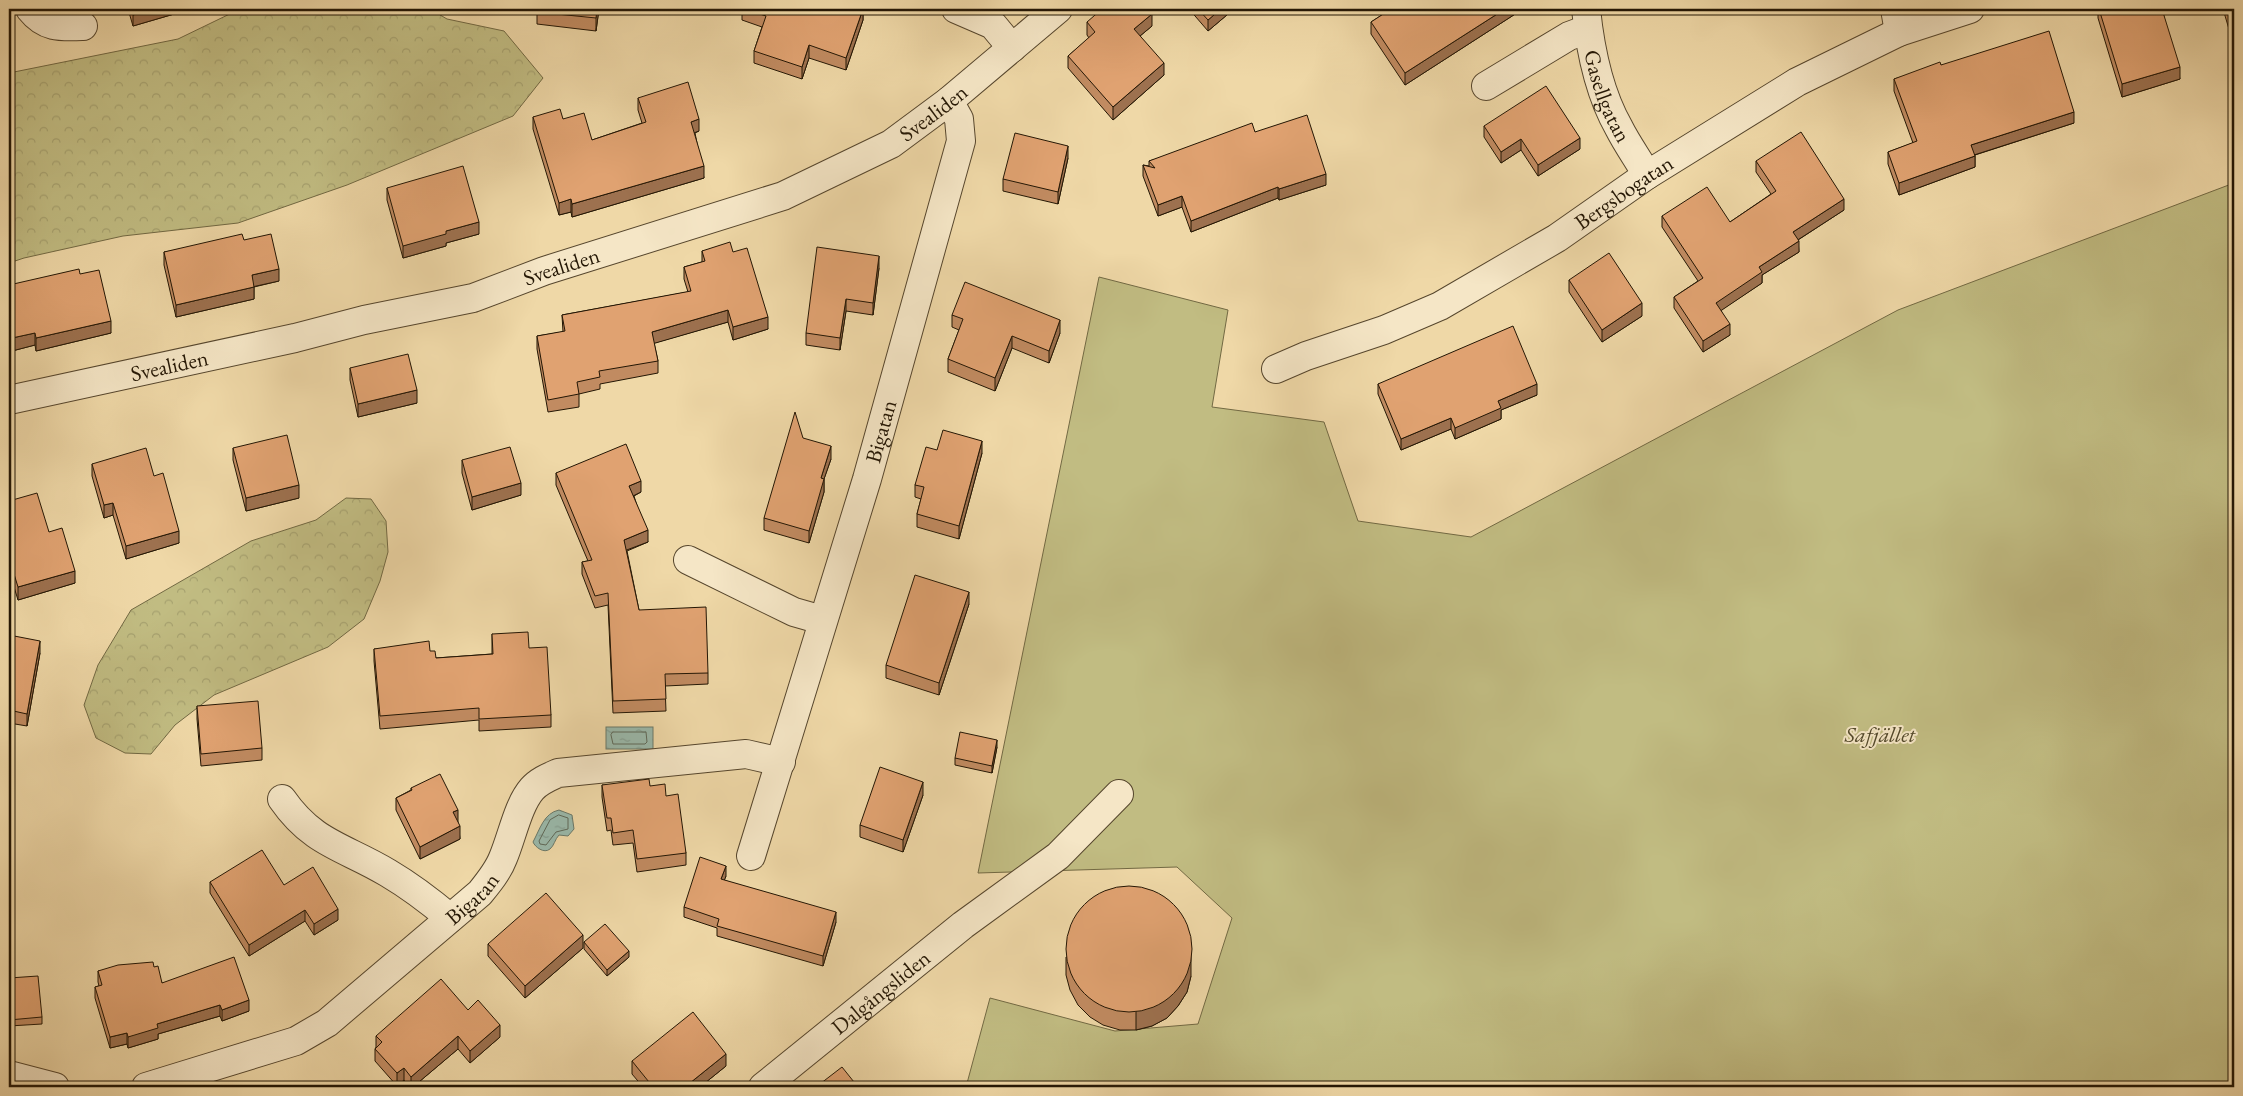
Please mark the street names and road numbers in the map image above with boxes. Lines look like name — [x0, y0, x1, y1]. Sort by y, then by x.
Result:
street label: Gasellgatan — [1577, 47, 1638, 148]
street label: Svealiden — [893, 77, 974, 148]
street label: Bergsbogatan — [1569, 148, 1679, 236]
street label: Svealiden — [519, 240, 603, 293]
street label: Svealiden — [128, 343, 211, 388]
street label: Bigatan — [858, 396, 903, 466]
street label: Bigatan — [439, 867, 506, 931]
street label: Dalgångsliden — [825, 943, 936, 1041]

